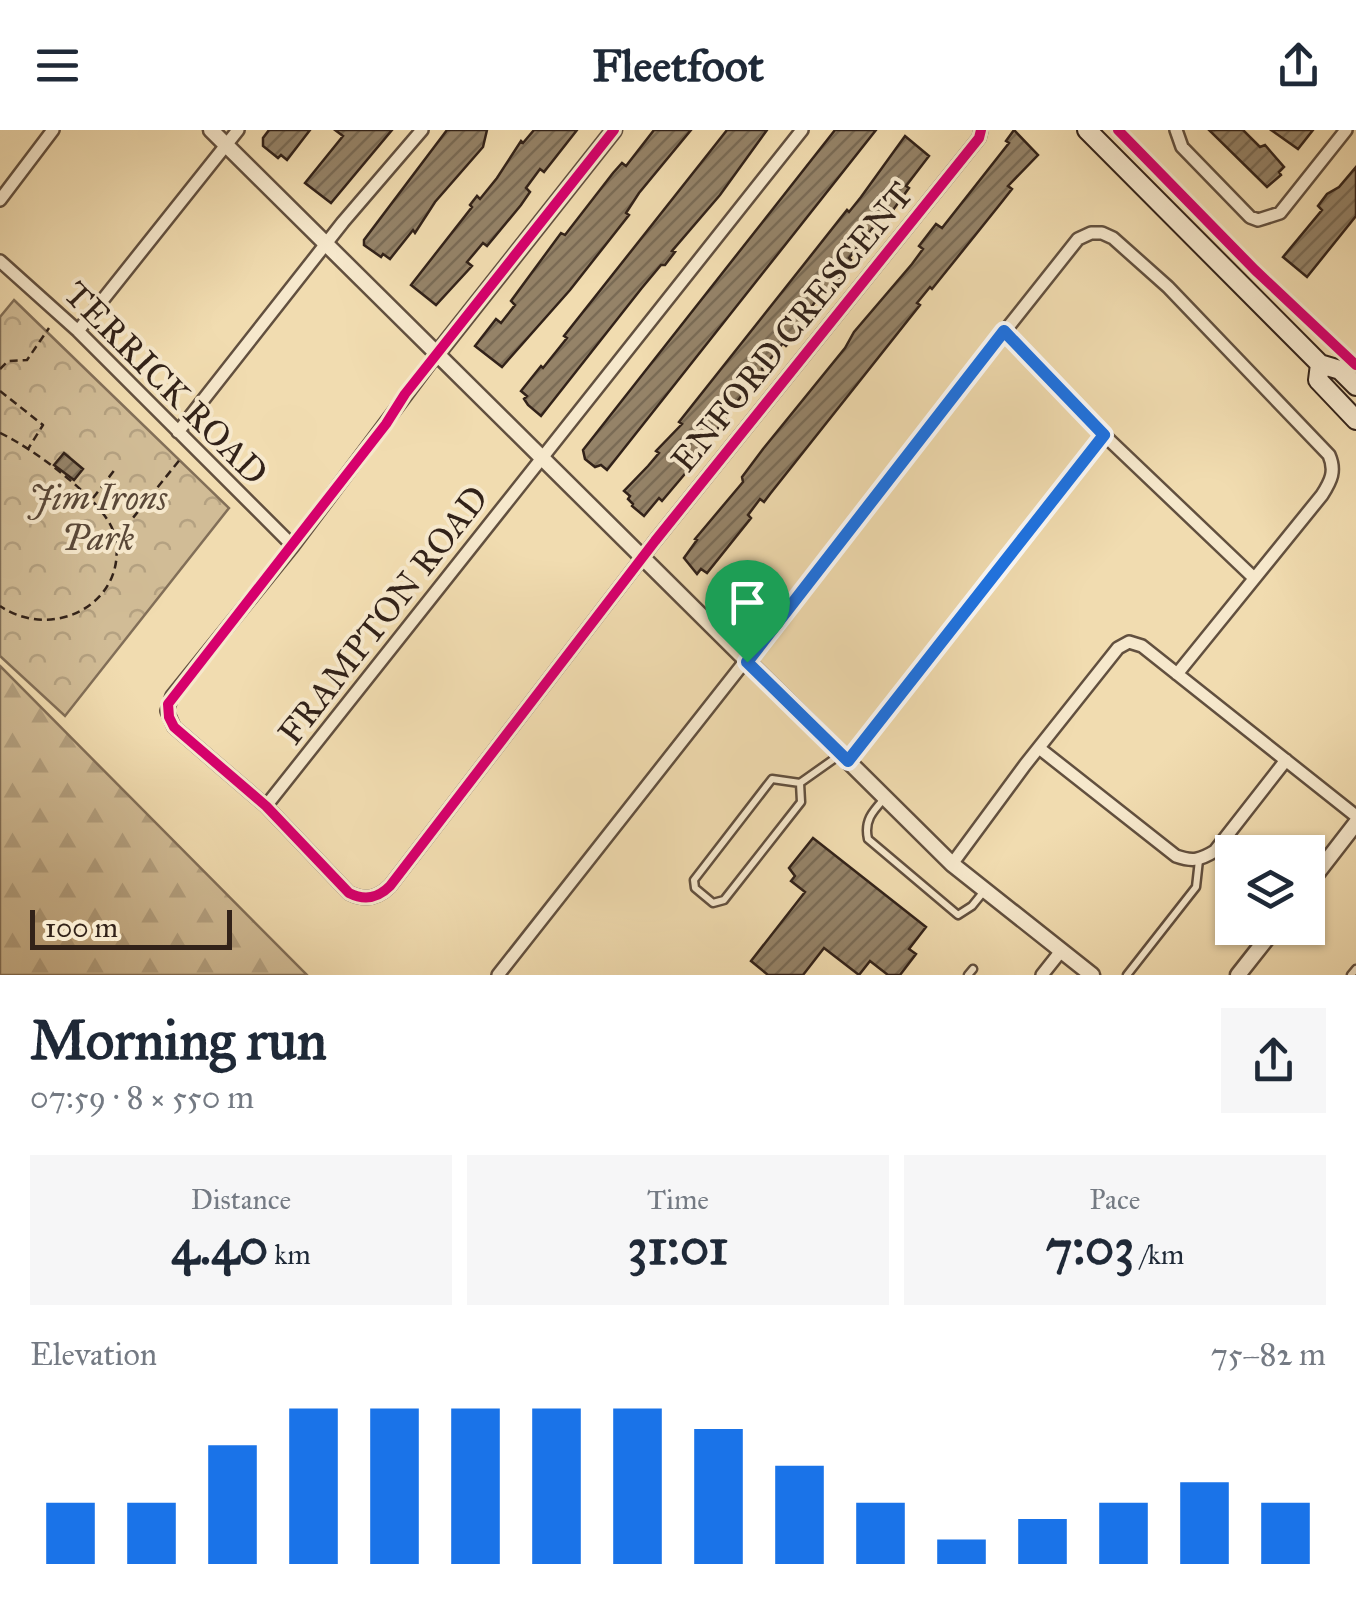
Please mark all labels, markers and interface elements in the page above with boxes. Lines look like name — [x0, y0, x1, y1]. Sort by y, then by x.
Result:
icon: menu — [30, 38, 85, 93]
text: Fleetfoot — [592, 38, 764, 93]
icon: share — [1271, 38, 1326, 93]
street label: ENFORD CRESCENT — [662, 174, 922, 481]
street label: TERRICK ROAD — [55, 273, 276, 494]
park label: Jim Irons Park — [27, 477, 168, 560]
street label: FRAMPTON ROAD — [269, 477, 498, 753]
pin — [705, 560, 790, 663]
icon: arrive — [720, 575, 775, 630]
map controls — [1215, 835, 1325, 945]
button: layers — [1215, 835, 1325, 945]
scale bar — [30, 905, 232, 950]
text: 100 m — [45, 910, 118, 945]
text: Morning run — [30, 1007, 327, 1074]
button: share — [1221, 1008, 1326, 1113]
text: 07:59 · 8 × 550 m — [30, 1078, 254, 1117]
text: Distance — [191, 1182, 291, 1217]
text: Time — [647, 1182, 709, 1217]
text: Pace — [1090, 1182, 1140, 1217]
text: 4.40 — [171, 1217, 268, 1278]
text: 31:01 — [628, 1217, 728, 1278]
text: 7:03 — [1046, 1217, 1134, 1278]
text: km — [268, 1237, 311, 1272]
text: /km — [1134, 1237, 1184, 1272]
text: Elevation — [30, 1335, 157, 1374]
text: 75–82 m — [1211, 1335, 1326, 1374]

